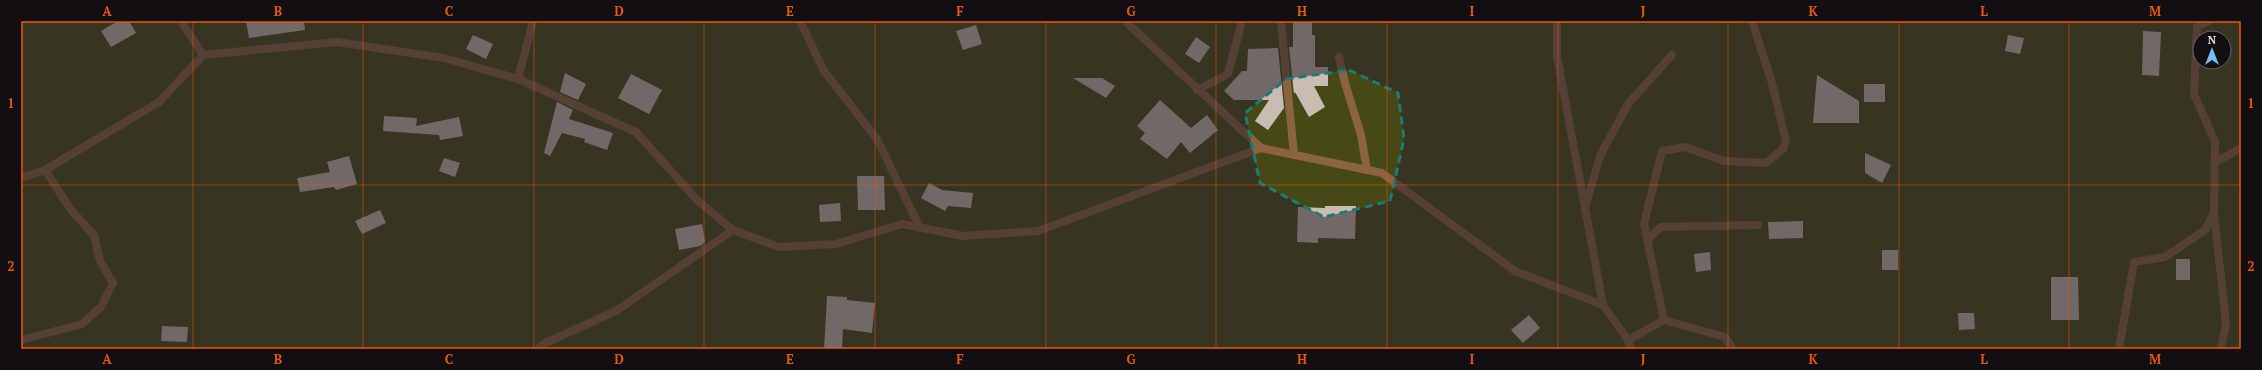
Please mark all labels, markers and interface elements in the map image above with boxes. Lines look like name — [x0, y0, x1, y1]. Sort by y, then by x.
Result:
text: A — [102, 2, 112, 20]
text: B — [274, 2, 282, 20]
text: C — [445, 2, 453, 20]
text: D — [614, 2, 624, 20]
text: E — [786, 2, 794, 20]
text: F — [956, 2, 964, 20]
text: G — [1126, 2, 1136, 20]
text: H — [1297, 2, 1307, 20]
text: I — [1470, 2, 1475, 20]
text: J — [1641, 2, 1646, 20]
text: K — [1808, 2, 1818, 20]
text: L — [1980, 2, 1988, 20]
text: M — [2149, 2, 2161, 20]
north arrow — [2192, 30, 2232, 70]
text: N — [2208, 33, 2217, 47]
text: 1 — [7, 94, 15, 112]
text: 1 — [2247, 94, 2255, 112]
text: 2 — [7, 257, 15, 275]
text: 2 — [2247, 257, 2255, 275]
text: A — [102, 350, 112, 368]
text: B — [274, 350, 282, 368]
text: C — [445, 350, 453, 368]
text: D — [614, 350, 624, 368]
text: E — [786, 350, 794, 368]
text: F — [956, 350, 964, 368]
text: G — [1126, 350, 1136, 368]
text: H — [1297, 350, 1307, 368]
text: I — [1470, 350, 1475, 368]
text: J — [1641, 350, 1646, 368]
text: K — [1808, 350, 1818, 368]
text: L — [1980, 350, 1988, 368]
text: M — [2149, 350, 2161, 368]

